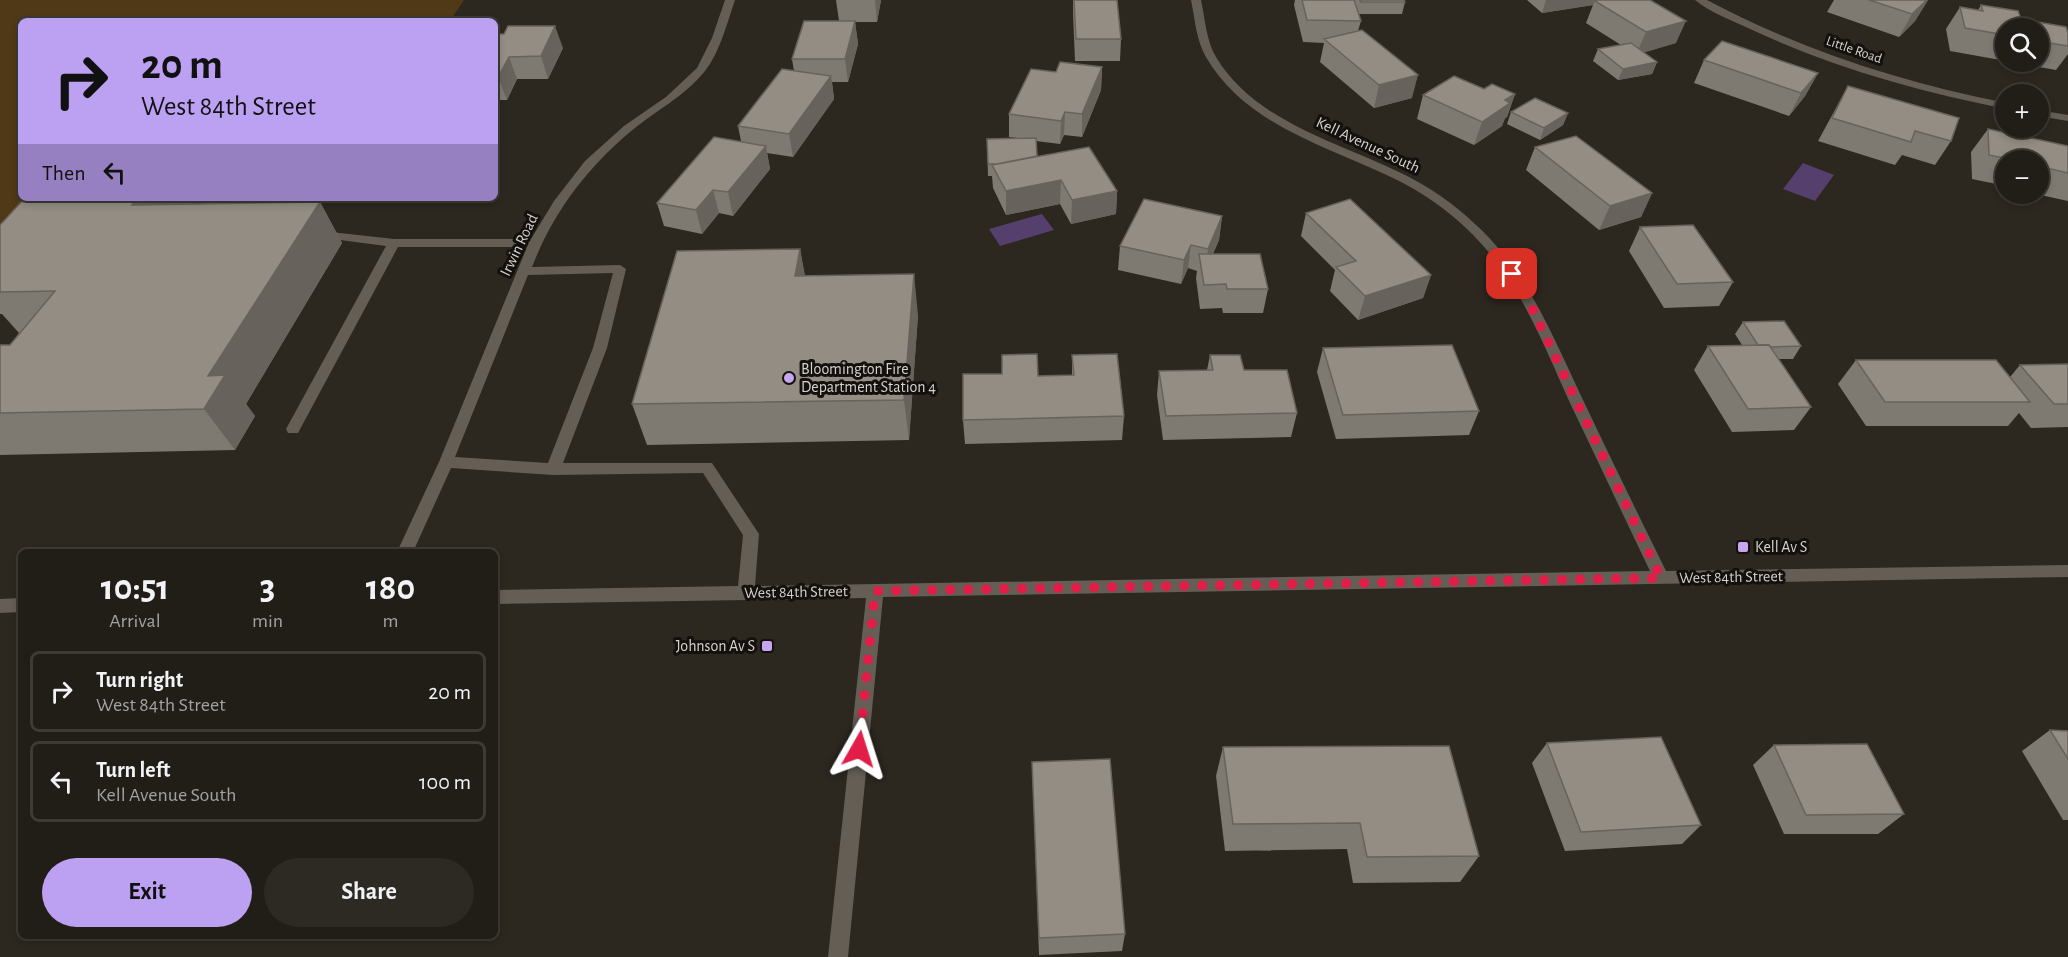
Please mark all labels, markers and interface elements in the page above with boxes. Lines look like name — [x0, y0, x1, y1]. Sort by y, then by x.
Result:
map controls — [1995, 18, 2049, 204]
button: search — [1995, 18, 2049, 72]
street label: Little Road — [1824, 34, 1884, 66]
icon: right — [42, 42, 120, 120]
text: 20 m — [141, 44, 223, 86]
button: + — [1995, 84, 2049, 138]
text: West 84th Street — [141, 93, 316, 120]
street label: Kell Avenue South — [1314, 114, 1422, 176]
button: − — [1995, 150, 2049, 204]
icon: left — [98, 156, 131, 189]
text: Then — [42, 162, 86, 184]
street label: Irwin Road — [497, 211, 541, 279]
pin — [1486, 248, 1537, 299]
icon: arrive — [1495, 257, 1528, 290]
place label: Bloomington Fire Department Station 4 — [801, 361, 936, 395]
marker: Bloomington Fire Department Station 4 — [782, 371, 796, 385]
place label: Kell Av S — [1755, 539, 1807, 555]
marker: Kell Av S — [1736, 540, 1750, 554]
street label: West 84th Street — [1679, 568, 1783, 586]
text: 10:51 — [101, 570, 169, 606]
text: 3 — [260, 570, 275, 606]
text: 180 — [366, 570, 415, 606]
street label: West 84th Street — [744, 583, 848, 601]
text: Arrival — [109, 611, 161, 631]
text: min — [252, 611, 283, 631]
text: m — [383, 611, 399, 631]
place label: Johnson Av S — [676, 638, 755, 654]
marker: Johnson Av S — [760, 639, 774, 653]
text: Turn right — [96, 669, 183, 691]
icon: right — [45, 675, 78, 708]
text: 20 m — [428, 681, 471, 703]
text: West 84th Street — [96, 695, 226, 715]
position arrow — [827, 717, 891, 781]
text: Turn left — [96, 759, 170, 781]
icon: left — [45, 765, 78, 798]
text: 100 m — [419, 771, 471, 793]
text: Kell Avenue South — [96, 785, 236, 805]
button: Exit — [42, 858, 252, 927]
button: Share — [264, 858, 474, 927]

